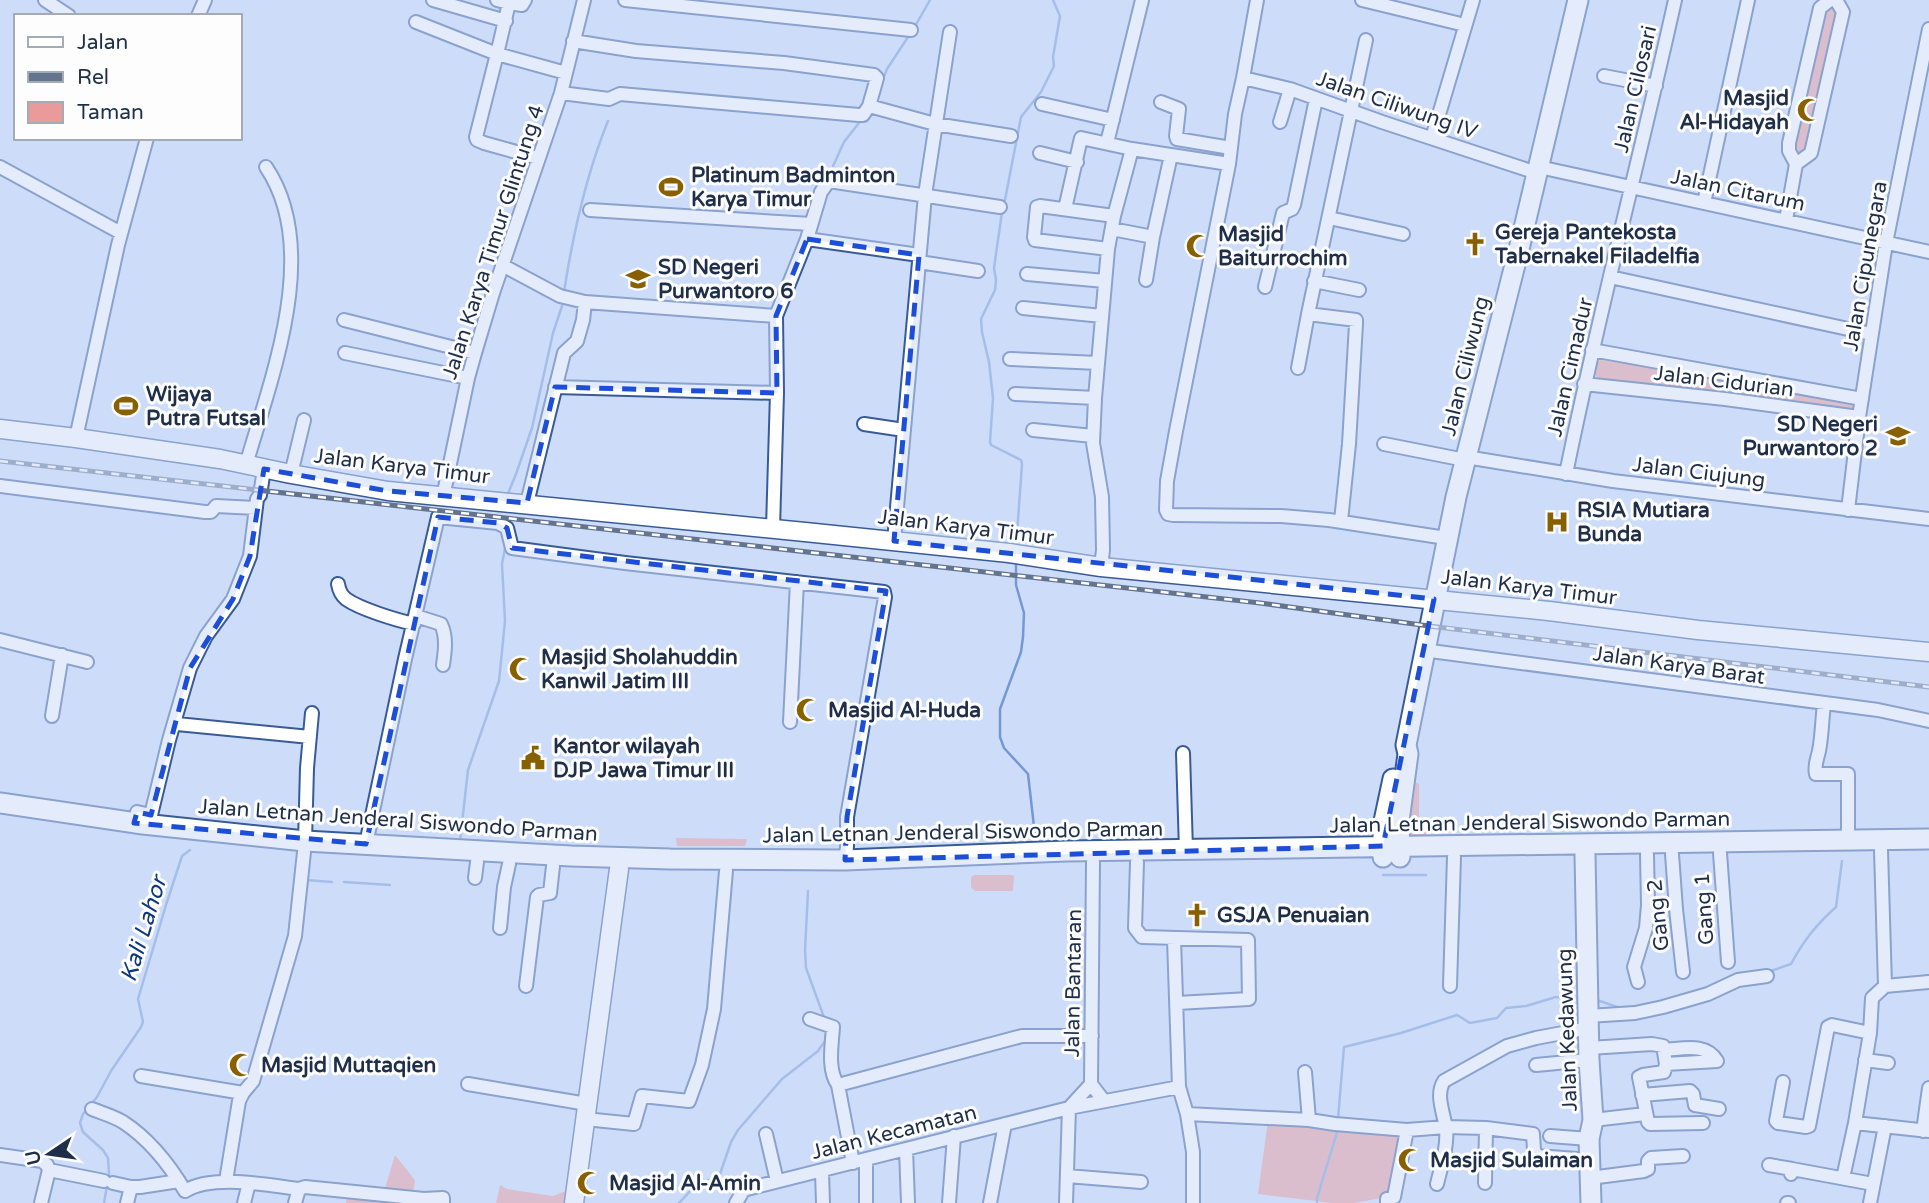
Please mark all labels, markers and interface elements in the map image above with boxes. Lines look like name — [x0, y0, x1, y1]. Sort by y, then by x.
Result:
legend — [14, 14, 242, 140]
street label: Jalan Cilosari — [1609, 23, 1662, 155]
text: Jalan — [77, 30, 128, 55]
text: Rel — [77, 65, 109, 90]
street label: Jalan Ciliwung IV — [1313, 66, 1481, 145]
place label: Masjid Al-Hidayah — [1679, 86, 1789, 135]
mosque icon: Masjid Al-Hidayah — [1795, 96, 1823, 124]
text: Taman — [77, 100, 144, 125]
street label: Jalan Karya Timur Glintung 4 — [437, 102, 550, 382]
place label: Platinum Badminton Karya Timur — [691, 163, 895, 212]
street label: Jalan Citarum — [1668, 164, 1807, 217]
sports icon: Platinum Badminton Karya Timur — [657, 173, 685, 201]
street label: Jalan Cipunegara — [1838, 179, 1893, 353]
place label: Gereja Pantekosta Tabernakel Filadelfia — [1494, 220, 1700, 269]
place label: Masjid Baiturrochim — [1218, 222, 1347, 271]
church icon: Gereja Pantekosta Tabernakel Filadelfia — [1461, 230, 1489, 258]
mosque icon: Masjid Baiturrochim — [1184, 232, 1212, 260]
place label: SD Negeri Purwantoro 6 — [658, 255, 793, 304]
school or university icon: SD Negeri Purwantoro 6 — [624, 265, 652, 293]
street label: Jalan Ciliwung — [1436, 294, 1495, 438]
street label: Jalan Cimadur — [1542, 295, 1599, 439]
street label: Jalan Cidurian — [1653, 361, 1795, 402]
place label: Wijaya Putra Futsal — [146, 382, 266, 431]
sports icon: Wijaya Putra Futsal — [112, 392, 140, 420]
place label: SD Negeri Purwantoro 2 — [1743, 412, 1878, 461]
school or university icon: SD Negeri Purwantoro 2 — [1884, 422, 1912, 450]
street label: Jalan Karya Timur — [313, 443, 491, 490]
street label: Jalan Ciujung — [1631, 452, 1767, 493]
place label: RSIA Mutiara Bunda — [1577, 498, 1710, 547]
street label: Jalan Karya Timur — [877, 504, 1055, 551]
hospital icon: RSIA Mutiara Bunda — [1543, 508, 1571, 536]
street label: Jalan Karya Timur — [1440, 564, 1618, 611]
street label: Jalan Karya Barat — [1591, 641, 1766, 690]
place label: Masjid Sholahuddin Kanwil Jatim III — [541, 645, 738, 694]
mosque icon: Masjid Sholahuddin Kanwil Jatim III — [507, 655, 535, 683]
mosque icon: Masjid Al-Huda — [794, 696, 822, 724]
place label: Masjid Al-Huda — [828, 698, 981, 723]
place label: Kantor wilayah DJP Jawa Timur III — [553, 734, 734, 783]
public building icon: Kantor wilayah DJP Jawa Timur III — [519, 744, 547, 772]
street label: Jalan Letnan Jenderal Siswondo Parman — [197, 794, 599, 847]
street label: Jalan Letnan Jenderal Siswondo Parman — [1330, 807, 1731, 838]
street label: Jalan Letnan Jenderal Siswondo Parman — [763, 817, 1164, 848]
water label: Kali Lahor — [115, 870, 174, 985]
street label: Gang 1 — [1690, 872, 1719, 946]
street label: Gang 2 — [1642, 878, 1675, 952]
church icon: GSJA Penuaian — [1183, 901, 1211, 929]
place label: GSJA Penuaian — [1217, 903, 1370, 928]
street label: Jalan Bantaran — [1060, 909, 1087, 1057]
street label: Jalan Kedawung — [1552, 948, 1583, 1112]
mosque icon: Masjid Muttaqien — [227, 1051, 255, 1079]
place label: Masjid Muttaqien — [261, 1053, 436, 1078]
street label: Jalan Kecamatan — [809, 1100, 979, 1165]
north arrow — [14, 1119, 84, 1189]
mosque icon: Masjid Sulaiman — [1396, 1146, 1424, 1174]
text: U — [21, 1148, 46, 1167]
place label: Masjid Sulaiman — [1430, 1148, 1593, 1173]
mosque icon: Masjid Al-Amin — [575, 1169, 603, 1197]
place label: Masjid Al-Amin — [609, 1171, 761, 1196]

